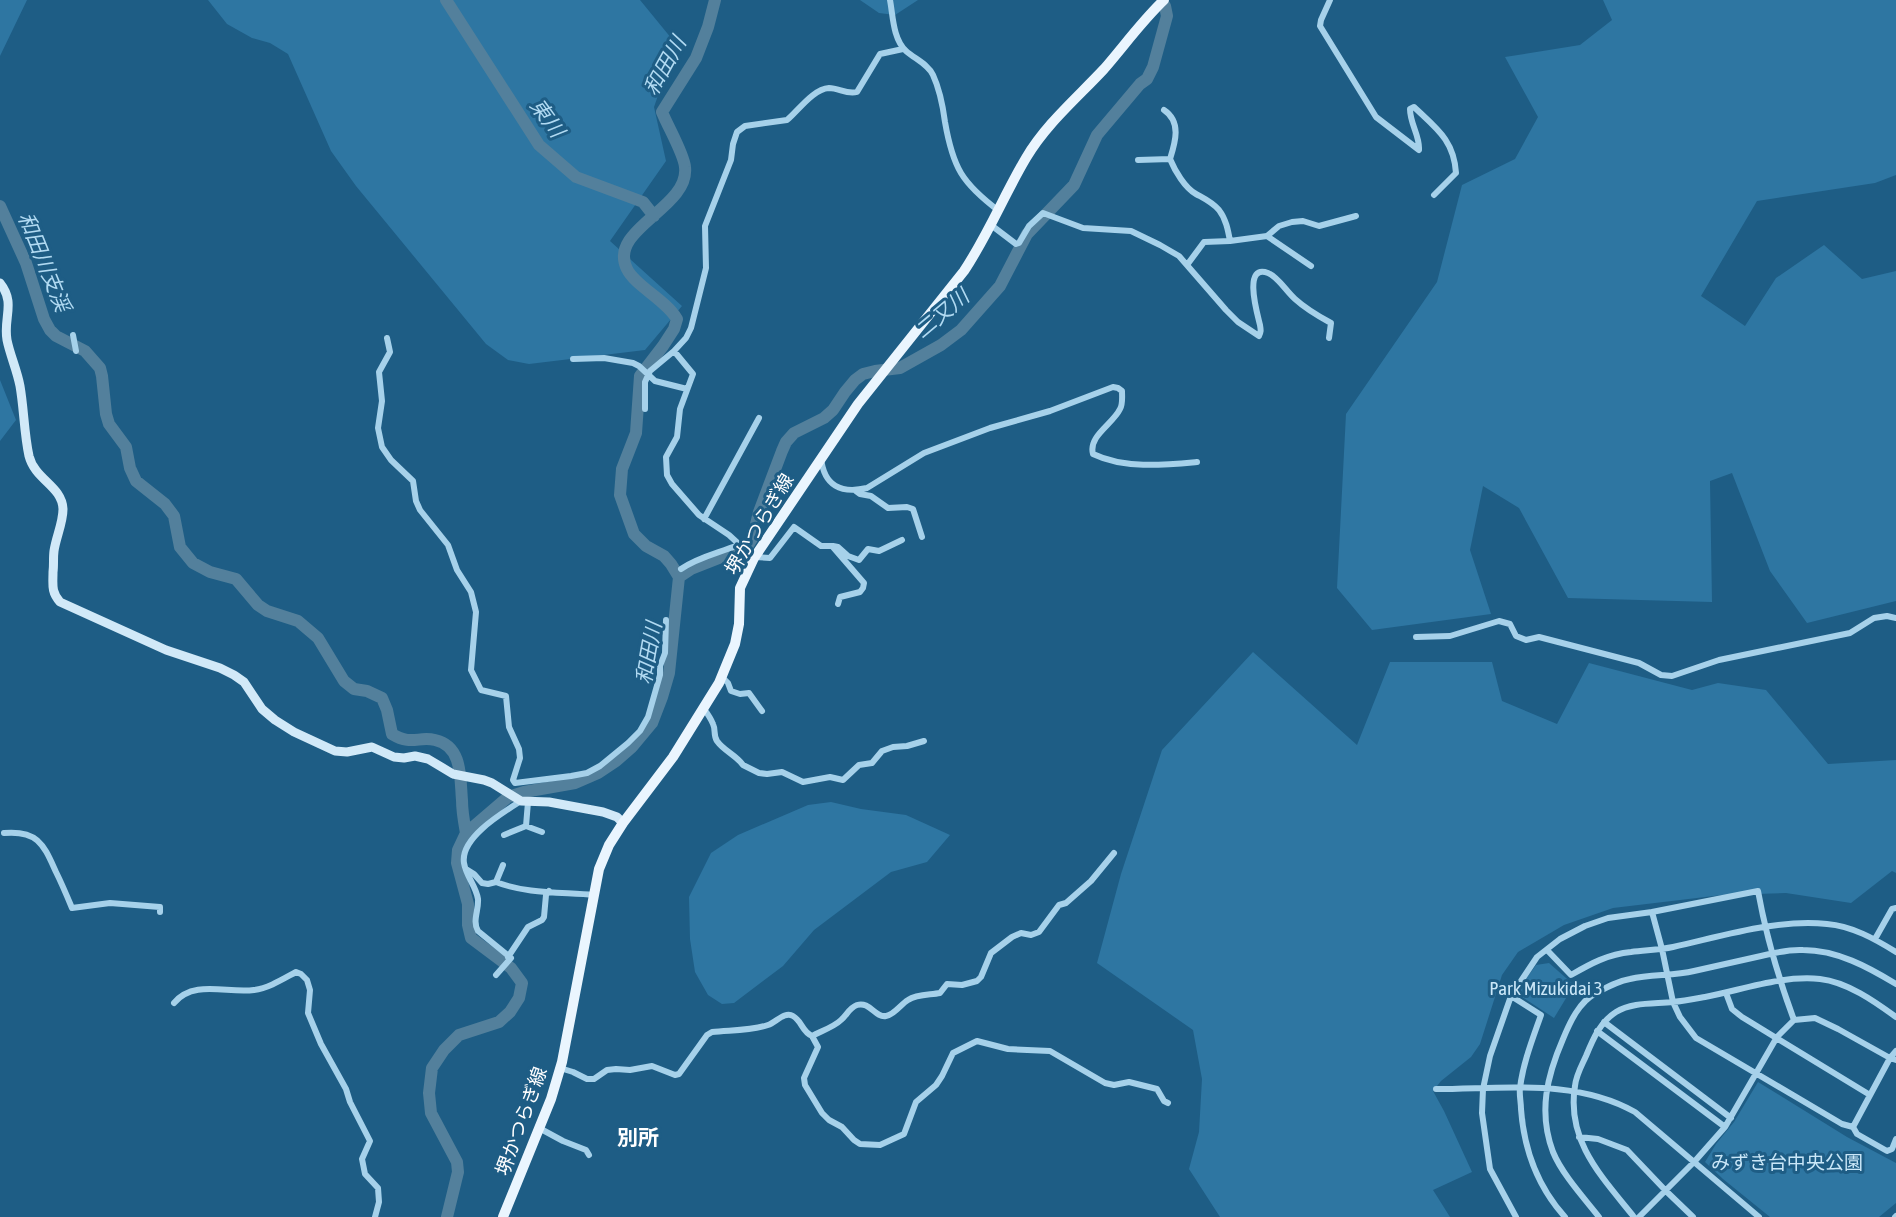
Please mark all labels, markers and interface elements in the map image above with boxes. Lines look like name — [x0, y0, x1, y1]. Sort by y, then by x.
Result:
water label: 和田川 — [638, 30, 691, 99]
water label: 東川 — [526, 93, 571, 143]
water label: 和田川支渓 — [14, 208, 77, 318]
water label: 二又川 — [910, 283, 975, 343]
street label: 堺かつらぎ線 — [720, 469, 798, 579]
water label: 和田川 — [631, 618, 666, 686]
park label: Park Mizukidai 3 — [1489, 977, 1603, 999]
street label: 堺かつらぎ線 — [491, 1064, 551, 1178]
district label: 別所 — [617, 1125, 659, 1149]
park label: みずき台中央公園 — [1711, 1151, 1863, 1173]

